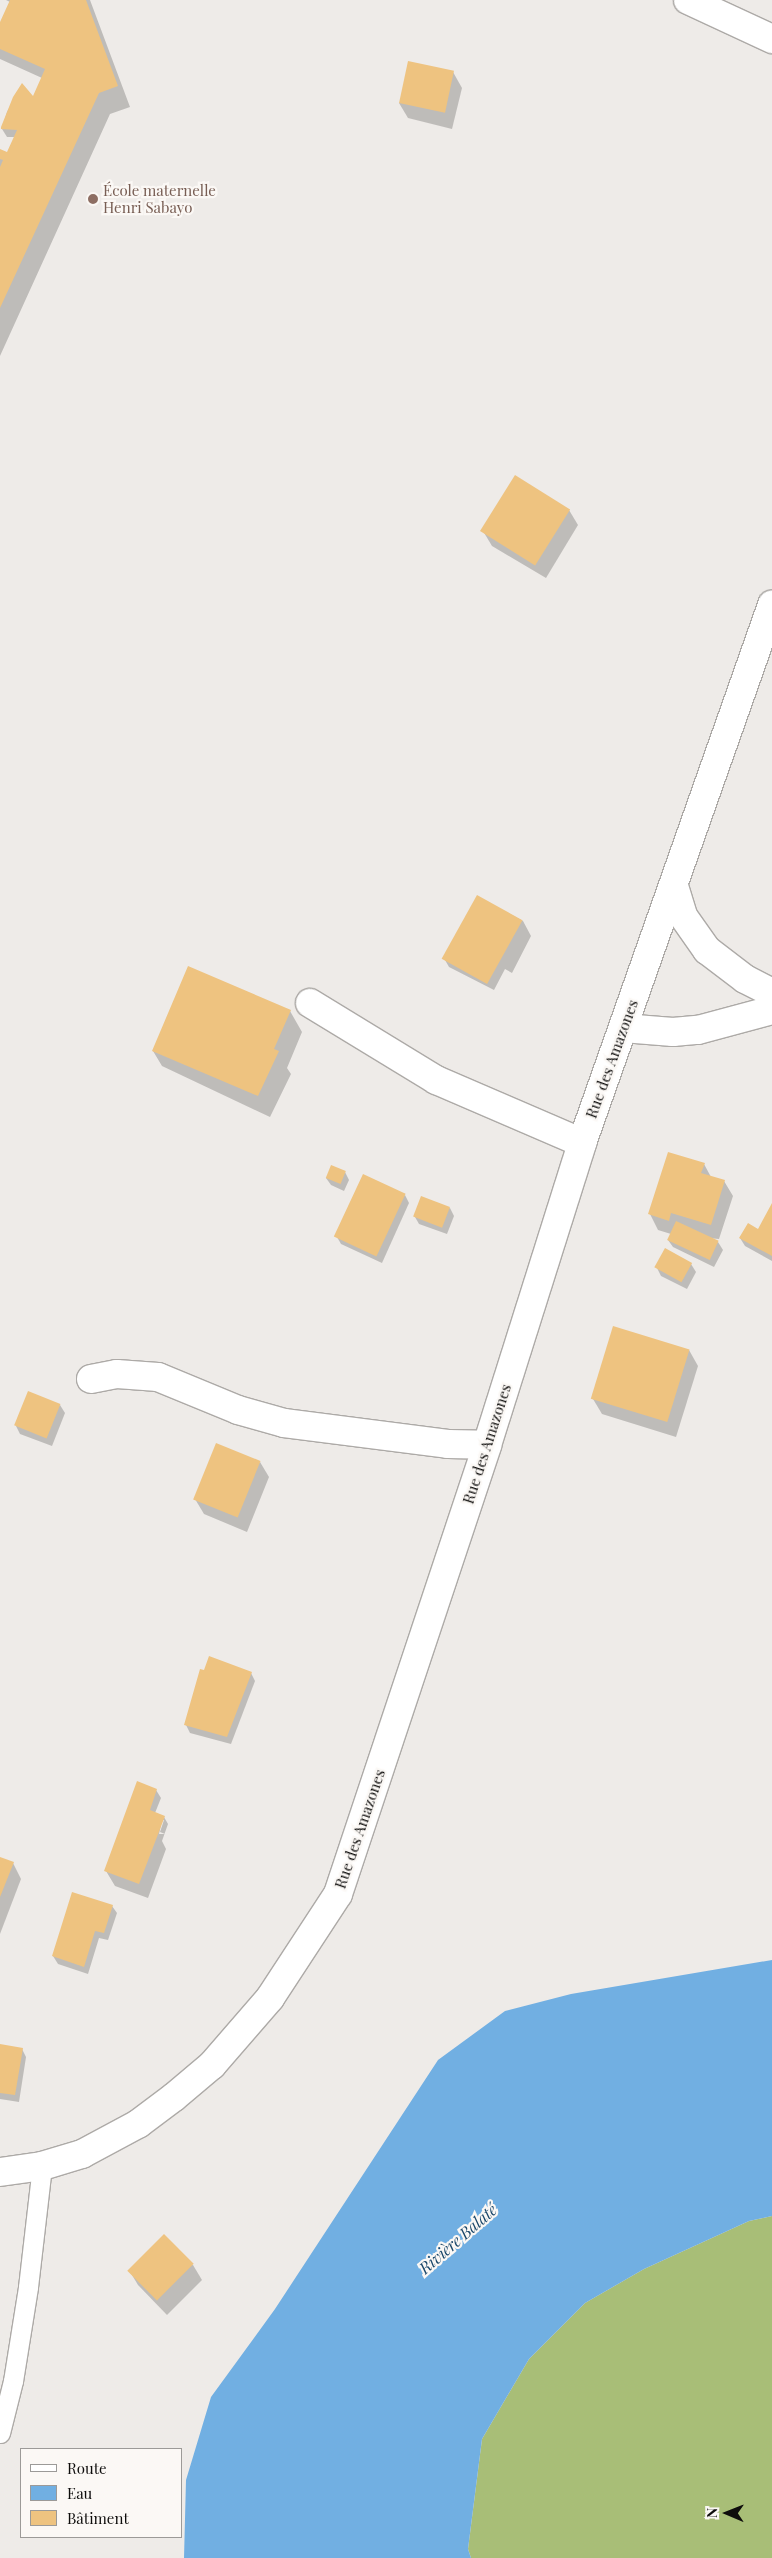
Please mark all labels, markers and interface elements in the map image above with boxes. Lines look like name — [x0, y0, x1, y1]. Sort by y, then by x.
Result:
place label: École maternelle Henri Sabayo — [103, 181, 216, 216]
marker: École maternelle Henri Sabayo — [87, 193, 99, 205]
street label: Rue des Amazones — [582, 997, 642, 1121]
street label: Rue des Amazones — [459, 1382, 515, 1506]
street label: Rue des Amazones — [331, 1767, 389, 1891]
water label: Rivière Balaté — [415, 2200, 501, 2278]
legend — [20, 2448, 182, 2538]
text: Route — [67, 2458, 107, 2478]
text: Eau — [67, 2483, 92, 2503]
north arrow — [702, 2488, 752, 2538]
text: Bâtiment — [67, 2508, 129, 2528]
text: N — [702, 2508, 721, 2518]

